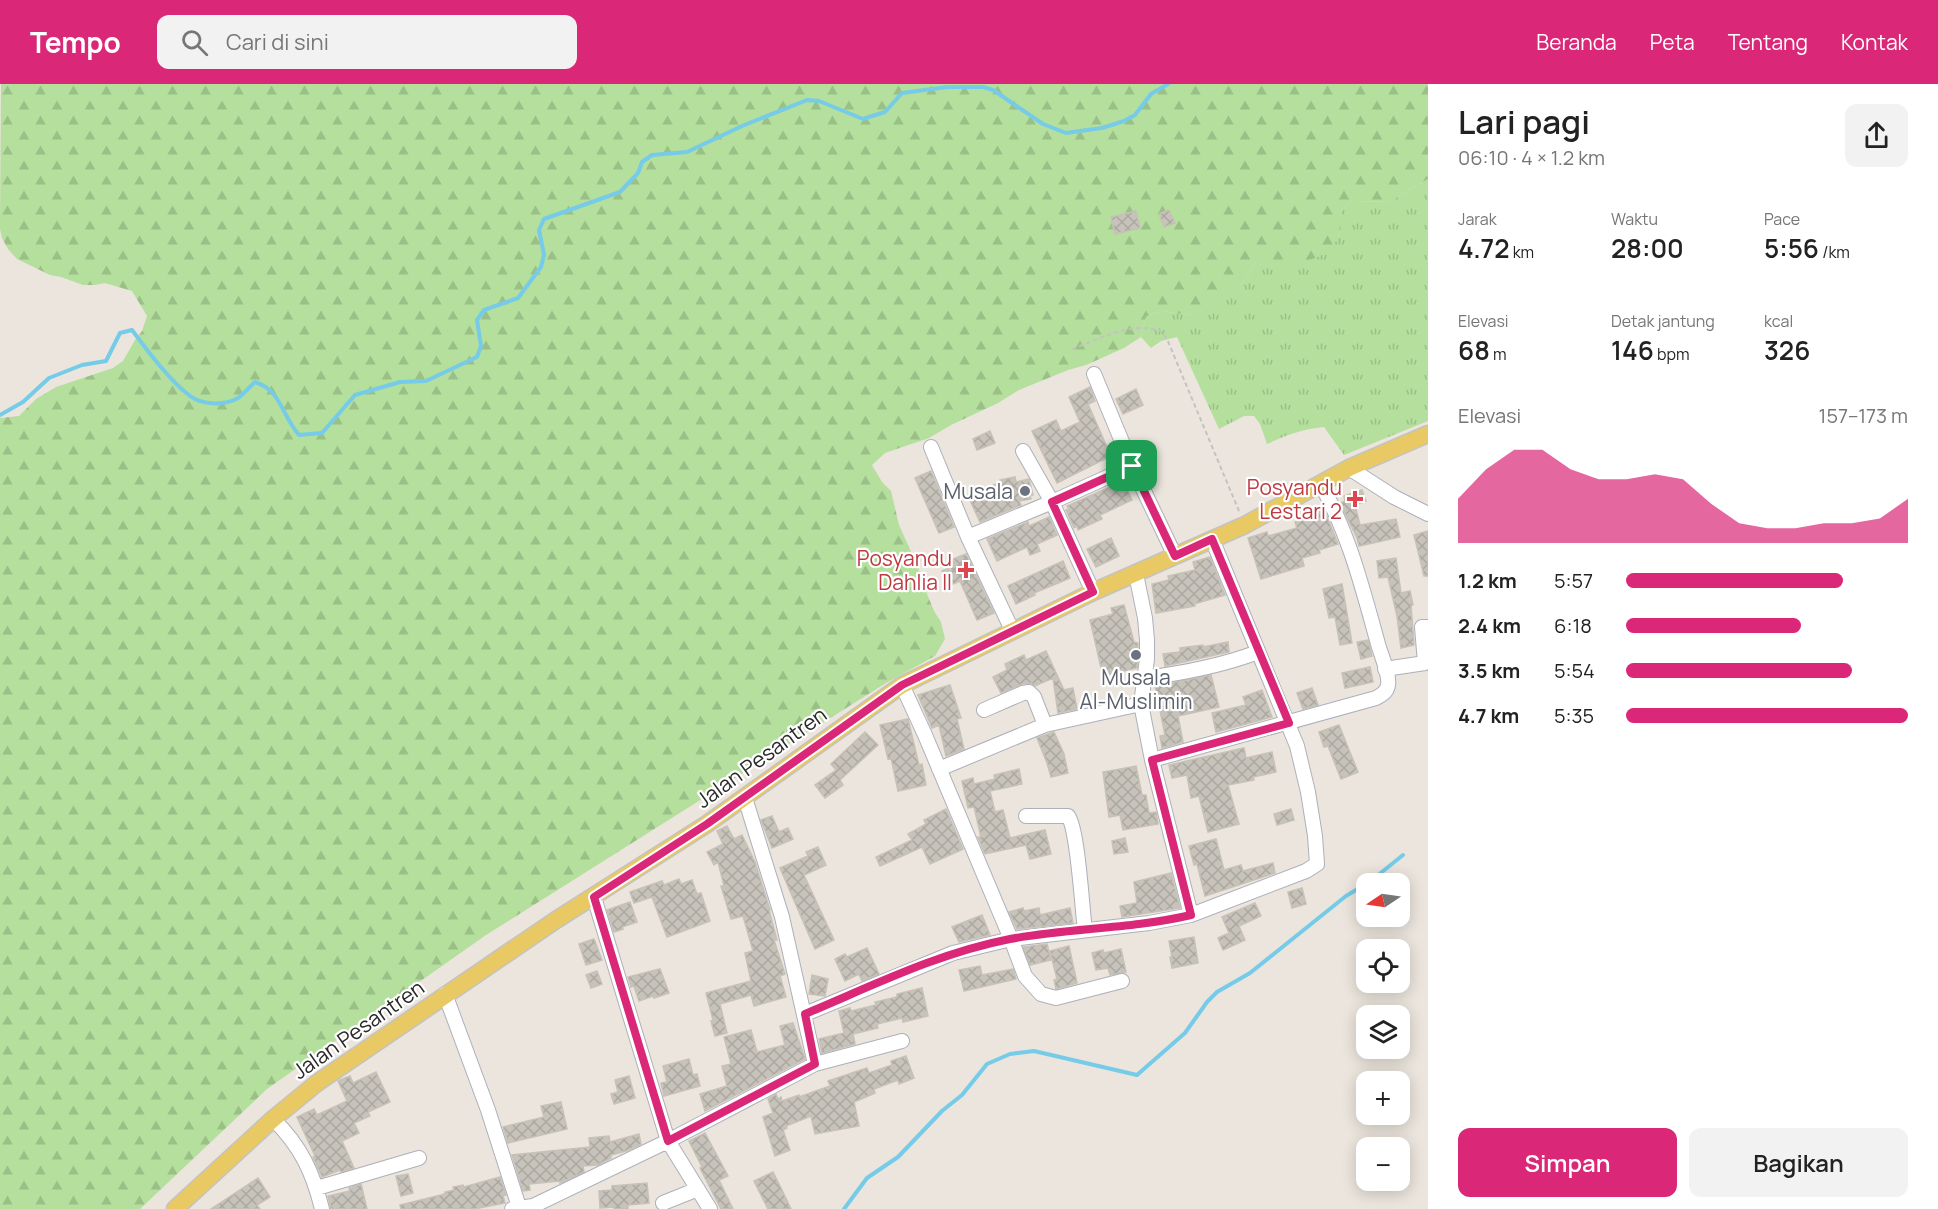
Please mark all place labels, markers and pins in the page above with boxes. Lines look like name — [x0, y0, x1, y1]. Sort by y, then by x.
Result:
pin — [1106, 440, 1157, 491]
place label: Posyandu Lestari 2 — [1247, 473, 1342, 525]
place label: Musala — [944, 477, 1013, 505]
marker: Musala — [1018, 484, 1032, 498]
marker: Posyandu Lestari 2 — [1346, 490, 1364, 508]
place label: Posyandu Dahlia II — [857, 544, 952, 596]
marker: Posyandu Dahlia II — [957, 561, 975, 579]
marker: Musala Al-Muslimin — [1129, 648, 1143, 662]
place label: Musala Al-Muslimin — [1079, 663, 1193, 715]

